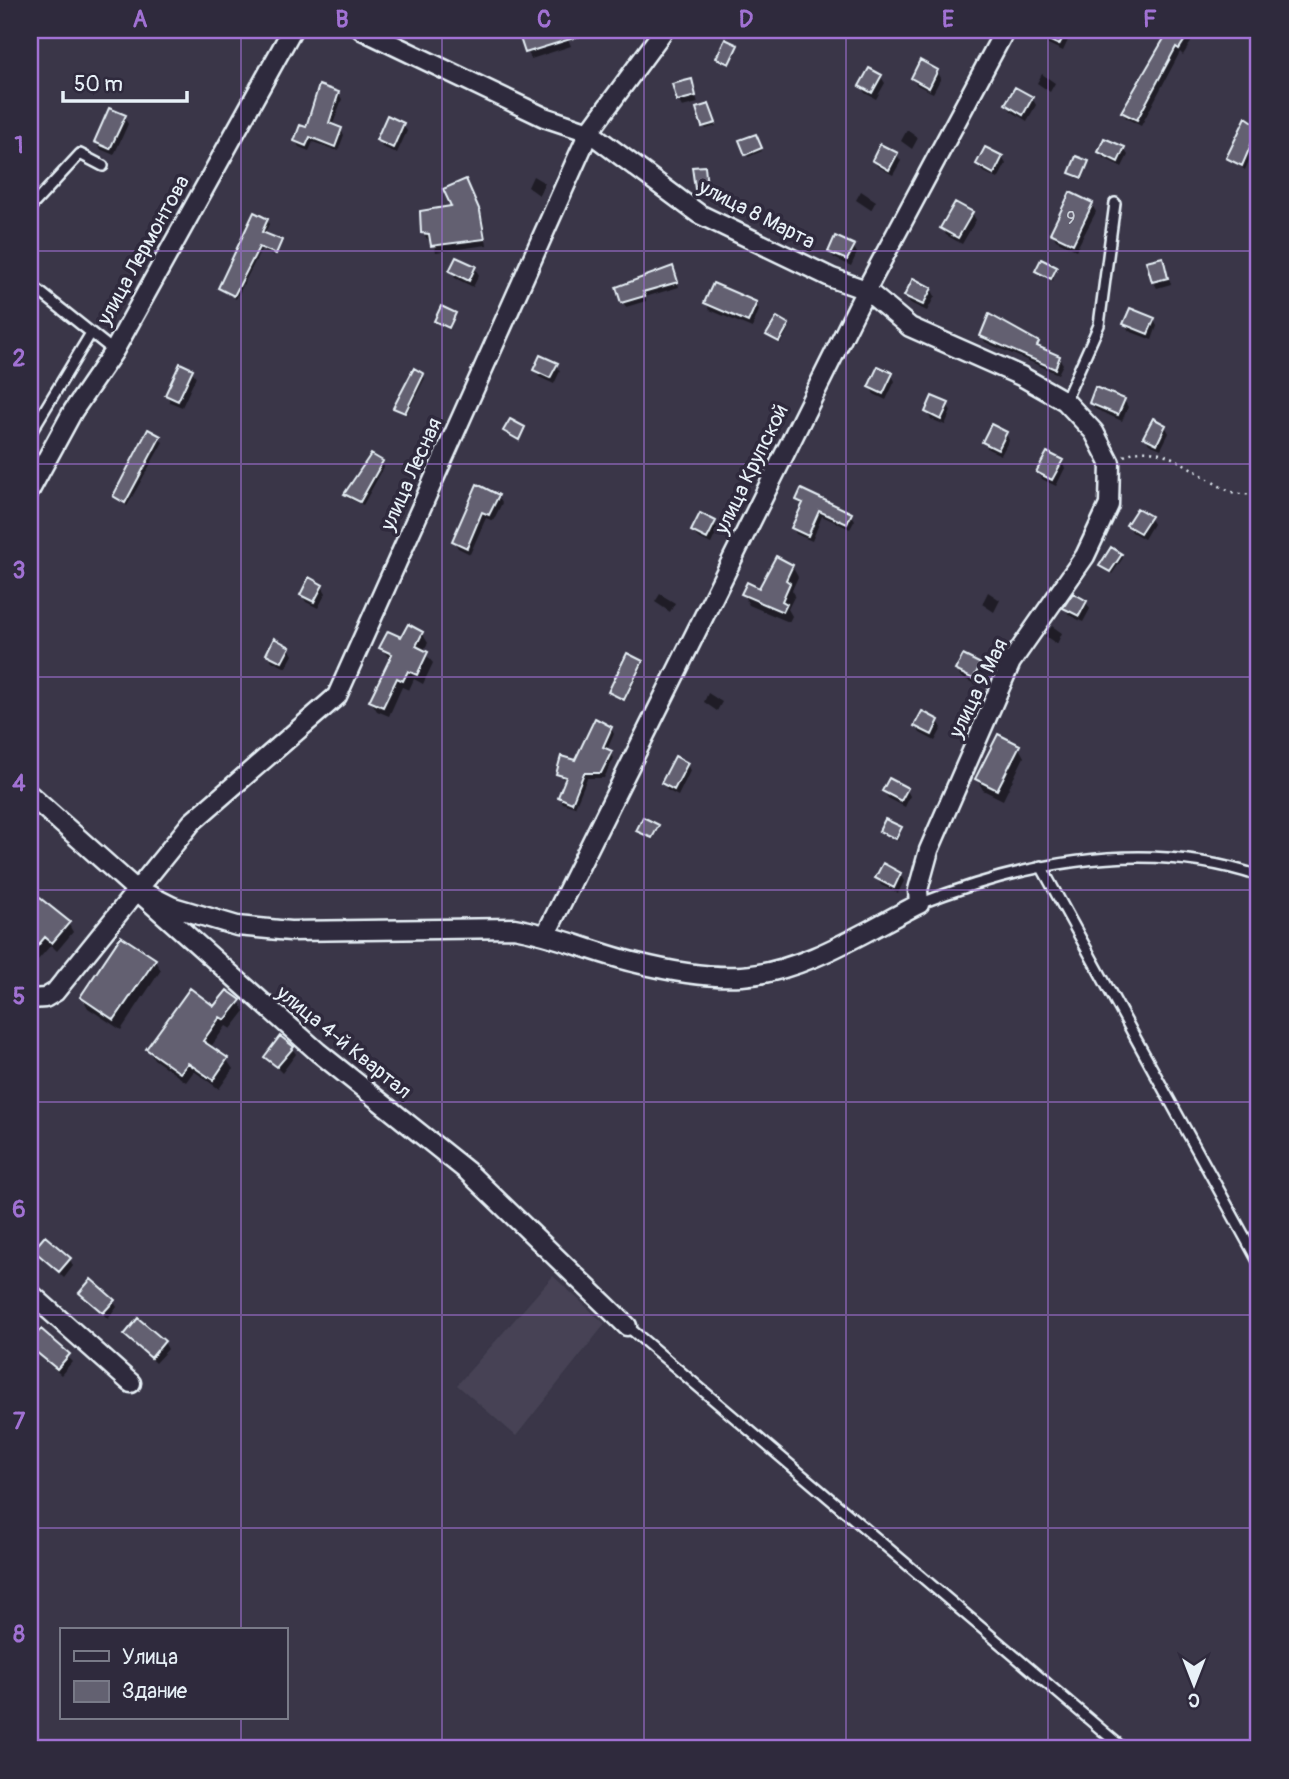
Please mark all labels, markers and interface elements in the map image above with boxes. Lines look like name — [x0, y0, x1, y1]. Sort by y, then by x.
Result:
text: A — [133, 5, 148, 34]
text: B — [335, 5, 349, 34]
text: C — [537, 5, 551, 34]
text: D — [739, 5, 753, 34]
text: E — [942, 5, 954, 34]
text: F — [1143, 5, 1157, 34]
scale bar — [63, 60, 187, 104]
text: 50 m — [74, 71, 123, 98]
text: 1 — [15, 131, 24, 160]
street label: улица Лермонтова — [91, 171, 196, 331]
street label: улица 8 Марта — [693, 173, 820, 255]
house number: 9 — [1066, 207, 1076, 230]
text: 2 — [13, 344, 26, 373]
street label: улица Крупской — [708, 400, 795, 540]
street label: улица Лесная — [374, 414, 448, 536]
text: 3 — [13, 556, 25, 585]
street label: улица 9 Мая — [942, 634, 1014, 743]
text: 4 — [12, 769, 26, 798]
street label: улица 4-й Квартал — [270, 979, 417, 1105]
text: 5 — [13, 982, 25, 1011]
text: 6 — [12, 1195, 26, 1224]
text: 7 — [13, 1407, 26, 1436]
text: 8 — [13, 1620, 25, 1649]
legend — [60, 1628, 287, 1720]
text: Улица — [122, 1644, 178, 1671]
north arrow — [1160, 1650, 1230, 1720]
text: Здание — [122, 1678, 188, 1705]
text: С — [1188, 1688, 1200, 1712]

